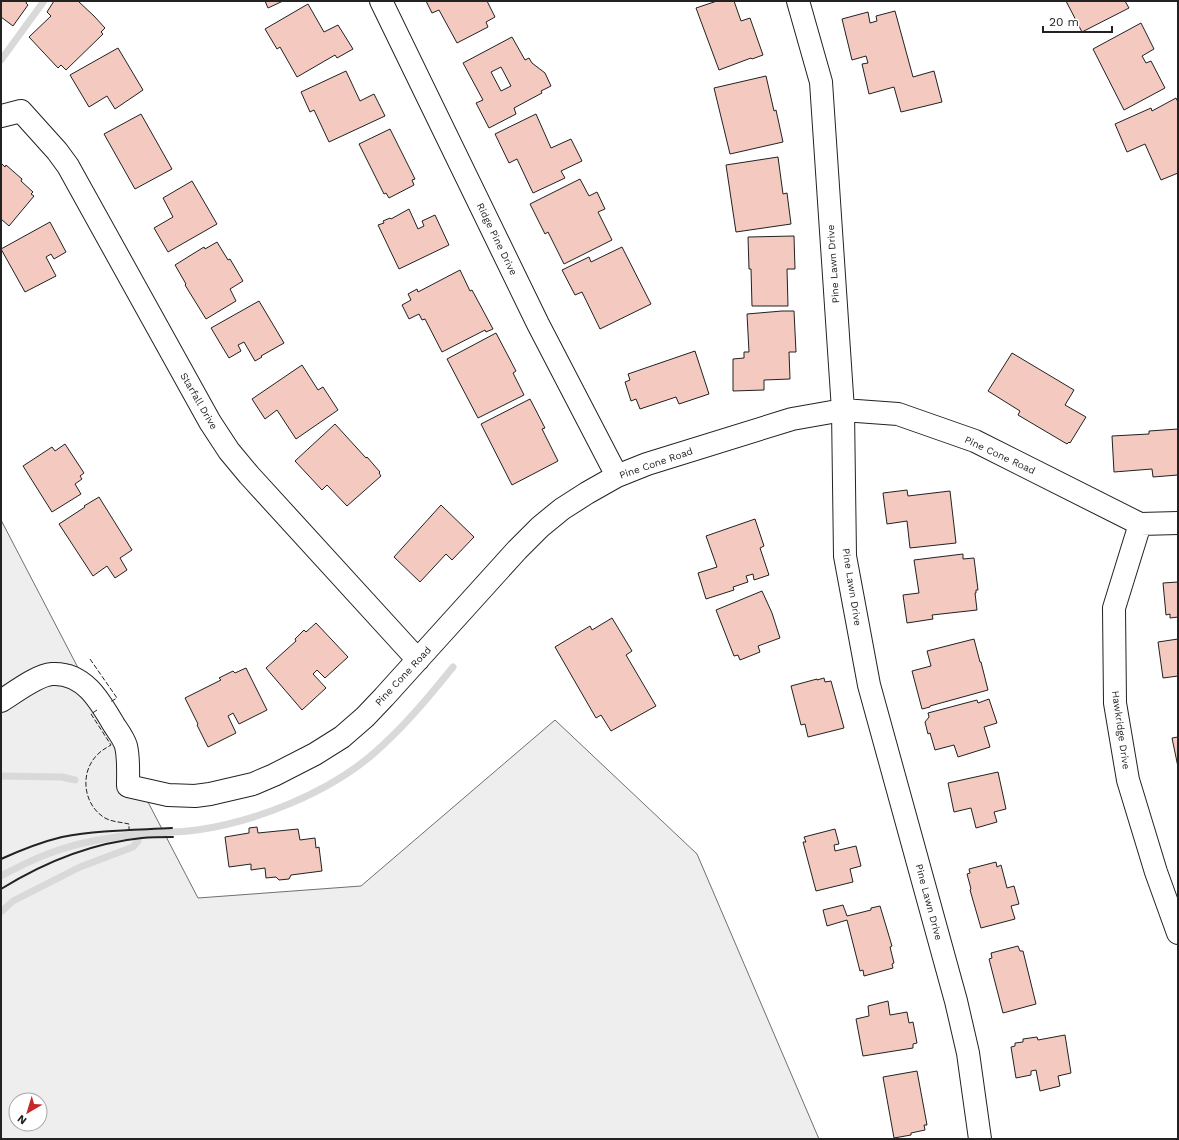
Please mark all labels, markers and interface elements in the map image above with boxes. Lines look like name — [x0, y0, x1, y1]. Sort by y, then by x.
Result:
scale bar — [1043, 8, 1112, 34]
text: 20 m — [1049, 15, 1079, 29]
street label: Ridge Pine Drive — [475, 201, 519, 277]
street label: Pine Lawn Drive — [825, 224, 841, 304]
street label: Starfall Drive — [178, 371, 220, 432]
street label: Pine Cone Road — [963, 434, 1037, 476]
street label: Pine Cone Road — [618, 445, 694, 481]
street label: Pine Lawn Drive — [840, 547, 864, 627]
street label: Pine Cone Road — [373, 644, 433, 708]
street label: Hawkridge Drive — [1110, 690, 1132, 770]
street label: Pine Lawn Drive — [914, 863, 945, 942]
north arrow — [8, 1092, 48, 1132]
text: N — [15, 1112, 29, 1127]

